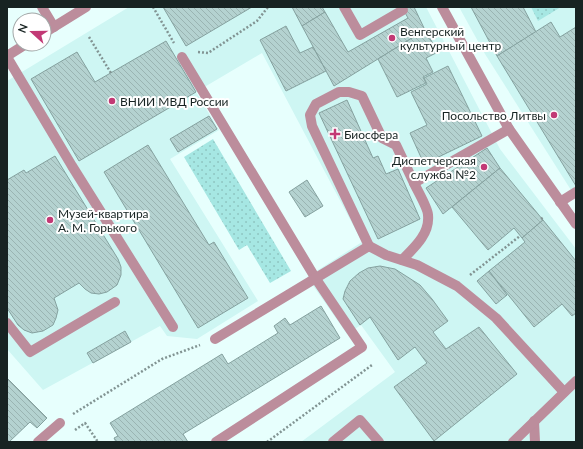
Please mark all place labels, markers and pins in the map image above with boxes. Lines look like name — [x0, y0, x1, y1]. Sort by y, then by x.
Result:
place label: Венгерский культурный центр — [400, 24, 501, 53]
marker: Венгерский культурный центр — [387, 33, 397, 43]
place label: ВНИИ МВД России — [120, 94, 229, 109]
marker: ВНИИ МВД России — [107, 96, 117, 106]
place label: Посольство Литвы — [442, 108, 546, 123]
marker: Посольство Литвы — [549, 110, 559, 120]
place label: Биосфера — [344, 127, 398, 142]
marker: Биосфера — [329, 128, 341, 140]
place label: Диспетчерская служба №2 — [392, 153, 476, 182]
marker: Диспетчерская служба №2 — [479, 162, 489, 172]
place label: Музей-квартира А. М. Горького — [58, 206, 149, 235]
marker: Музей-квартира А. М. Горького — [45, 215, 55, 225]

